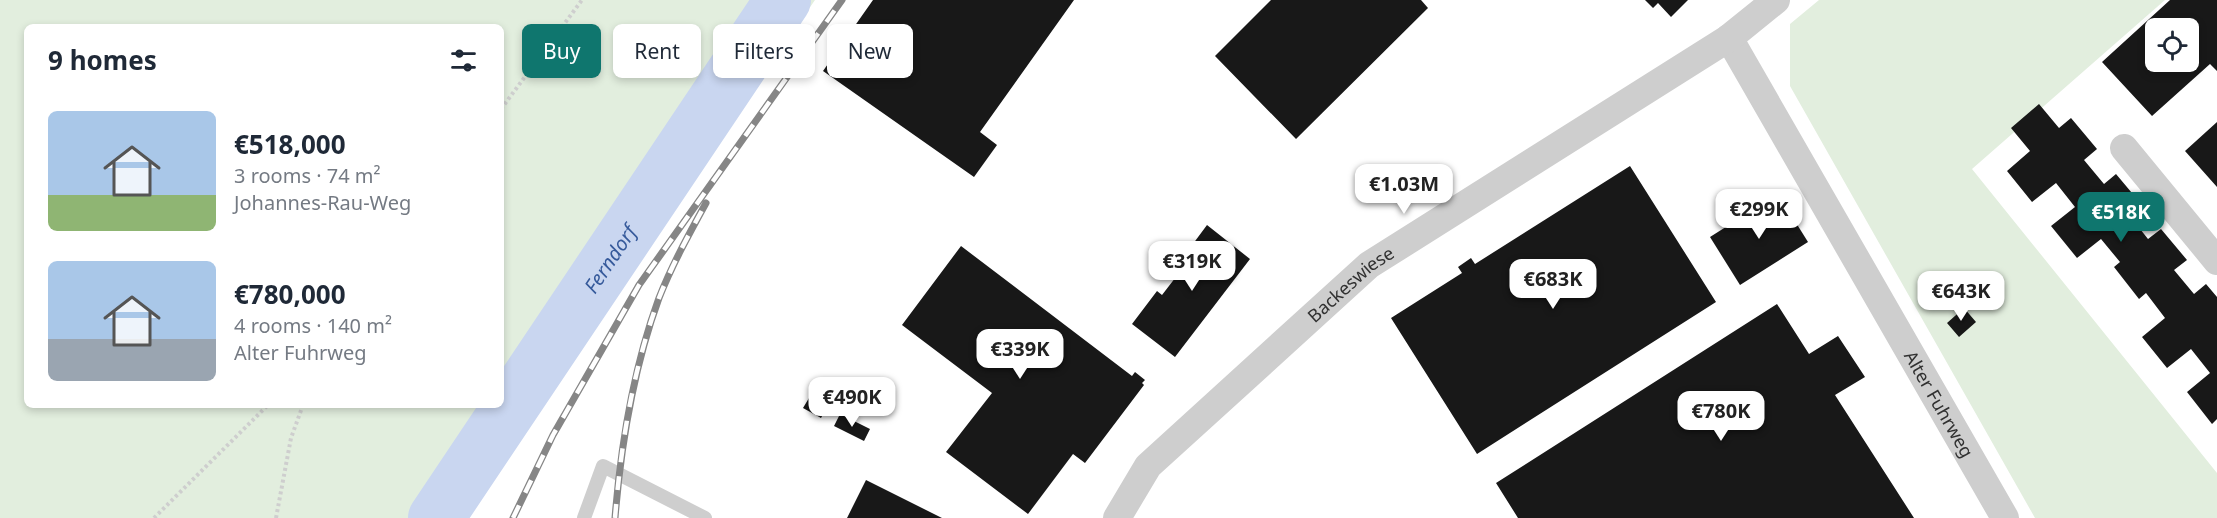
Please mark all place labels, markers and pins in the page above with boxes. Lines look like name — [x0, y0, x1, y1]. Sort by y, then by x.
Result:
pin: €1.03M — [1355, 164, 1453, 215]
pin: €299K — [1717, 189, 1801, 240]
pin: €518K — [2079, 192, 2163, 243]
pin: €319K — [1150, 241, 1234, 292]
pin: €683K — [1511, 259, 1595, 310]
pin: €643K — [1919, 271, 2003, 322]
pin: €339K — [978, 329, 1062, 380]
pin: €490K — [810, 377, 894, 428]
pin: €780K — [1679, 391, 1763, 442]

